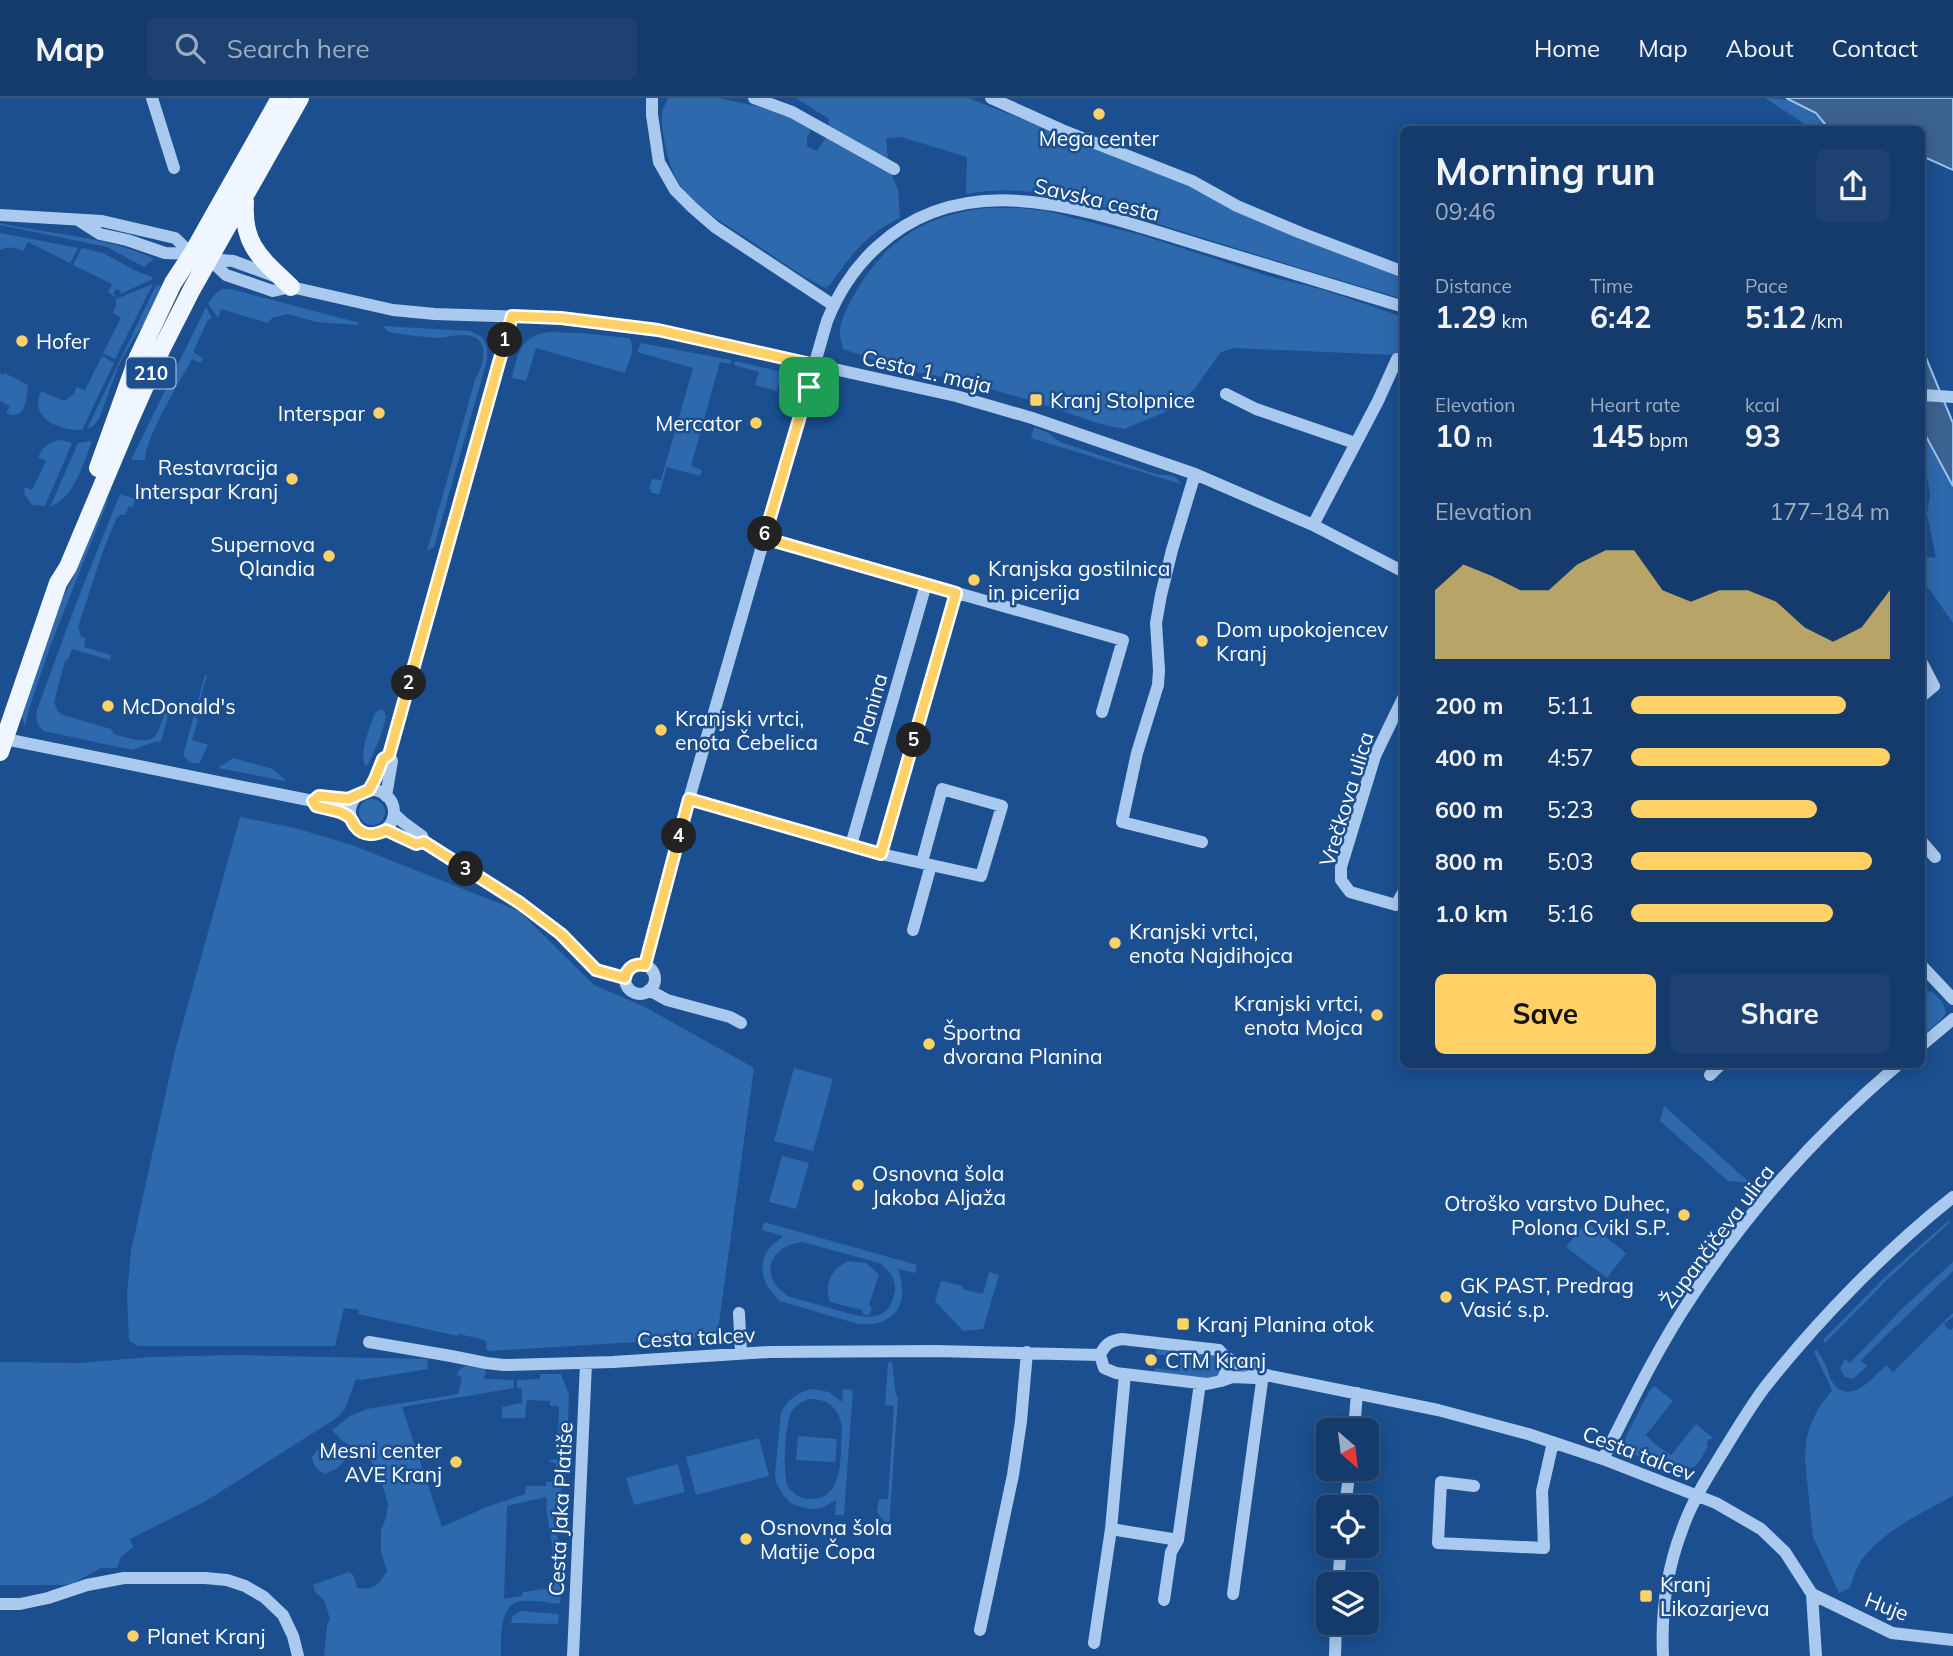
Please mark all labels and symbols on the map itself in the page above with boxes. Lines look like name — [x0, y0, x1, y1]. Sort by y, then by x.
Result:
marker: Mega center — [1091, 106, 1107, 122]
place label: Mega center — [1039, 125, 1160, 151]
street label: Savska cesta — [1032, 172, 1162, 226]
pin: 1 — [488, 322, 522, 358]
place label: Hofer — [36, 328, 90, 354]
marker: Hofer — [14, 333, 30, 349]
street label: Cesta 1. maja — [860, 343, 994, 399]
pin — [779, 357, 839, 417]
road number: 210 — [127, 358, 176, 388]
place label: Kranj Stolpnice — [1050, 387, 1195, 413]
marker: Kranj Stolpnice — [1028, 392, 1044, 408]
place label: Interspar — [278, 400, 365, 426]
marker: Interspar — [371, 405, 387, 421]
place label: Mercator — [655, 410, 742, 436]
marker: Mercator — [748, 415, 764, 431]
place label: Restavracija Interspar Kranj — [135, 454, 278, 504]
marker: Restavracija Interspar Kranj — [284, 471, 300, 487]
pin: 6 — [748, 516, 782, 551]
place label: Supernova Qlandia — [210, 531, 315, 581]
marker: Supernova Qlandia — [321, 548, 337, 564]
place label: Kranjska gostilnica in picerija — [988, 555, 1170, 605]
marker: Kranjska gostilnica in picerija — [966, 572, 982, 588]
place label: Dom upokojencev Kranj — [1216, 616, 1388, 666]
marker: Dom upokojencev Kranj — [1194, 633, 1210, 649]
pin: 2 — [392, 666, 426, 700]
street label: Planina — [847, 670, 893, 748]
place label: McDonald's — [122, 693, 236, 719]
marker: McDonald's — [100, 698, 116, 714]
place label: Kranjski vrtci, enota Čebelica — [675, 705, 818, 755]
marker: Kranjski vrtci, enota Čebelica — [653, 722, 669, 738]
pin: 5 — [897, 722, 932, 758]
street label: Vrečkova ulica — [1313, 729, 1379, 869]
pin: 4 — [662, 818, 696, 854]
pin: 3 — [448, 852, 484, 886]
place label: Kranjski vrtci, enota Najdihojca — [1129, 918, 1293, 968]
marker: Kranjski vrtci, enota Najdihojca — [1107, 935, 1123, 951]
place label: Kranjski vrtci, enota Mojca — [1234, 990, 1363, 1040]
marker: Kranjski vrtci, enota Mojca — [1369, 1007, 1385, 1023]
place label: Športna dvorana Planina — [943, 1019, 1103, 1069]
marker: Športna dvorana Planina — [921, 1036, 937, 1052]
street label: Župančičeva ulica — [1655, 1159, 1779, 1313]
place label: Osnovna šola Jakoba Aljaža — [872, 1160, 1006, 1210]
marker: Osnovna šola Jakoba Aljaža — [850, 1177, 866, 1193]
place label: Otroško varstvo Duhec, Polona Cvikl S.P. — [1444, 1190, 1670, 1240]
marker: Otroško varstvo Duhec, Polona Cvikl S.P. — [1676, 1207, 1692, 1223]
place label: GK PAST, Predrag Vasić s.p. — [1460, 1272, 1634, 1322]
marker: GK PAST, Predrag Vasić s.p. — [1438, 1289, 1454, 1305]
place label: Kranj Planina otok — [1197, 1311, 1374, 1337]
marker: Kranj Planina otok — [1175, 1316, 1191, 1332]
street label: Cesta talcev — [636, 1321, 756, 1353]
place label: CTM Kranj — [1165, 1347, 1266, 1373]
marker: CTM Kranj — [1143, 1352, 1159, 1368]
north arrow — [1316, 1418, 1379, 1480]
street label: Cesta talcev — [1579, 1420, 1699, 1486]
street label: Cesta Jaka Platiše — [542, 1421, 578, 1597]
place label: Mesni center AVE Kranj — [319, 1437, 442, 1487]
marker: Mesni center AVE Kranj — [448, 1454, 464, 1470]
place label: Osnovna šola Matije Čopa — [760, 1514, 892, 1564]
marker: Osnovna šola Matije Čopa — [738, 1531, 754, 1547]
place label: Kranj Likozarjeva — [1660, 1571, 1770, 1621]
street label: Huje — [1862, 1586, 1912, 1626]
marker: Kranj Likozarjeva — [1638, 1588, 1654, 1604]
place label: Planet Kranj — [147, 1623, 266, 1649]
marker: Planet Kranj — [125, 1628, 141, 1644]

